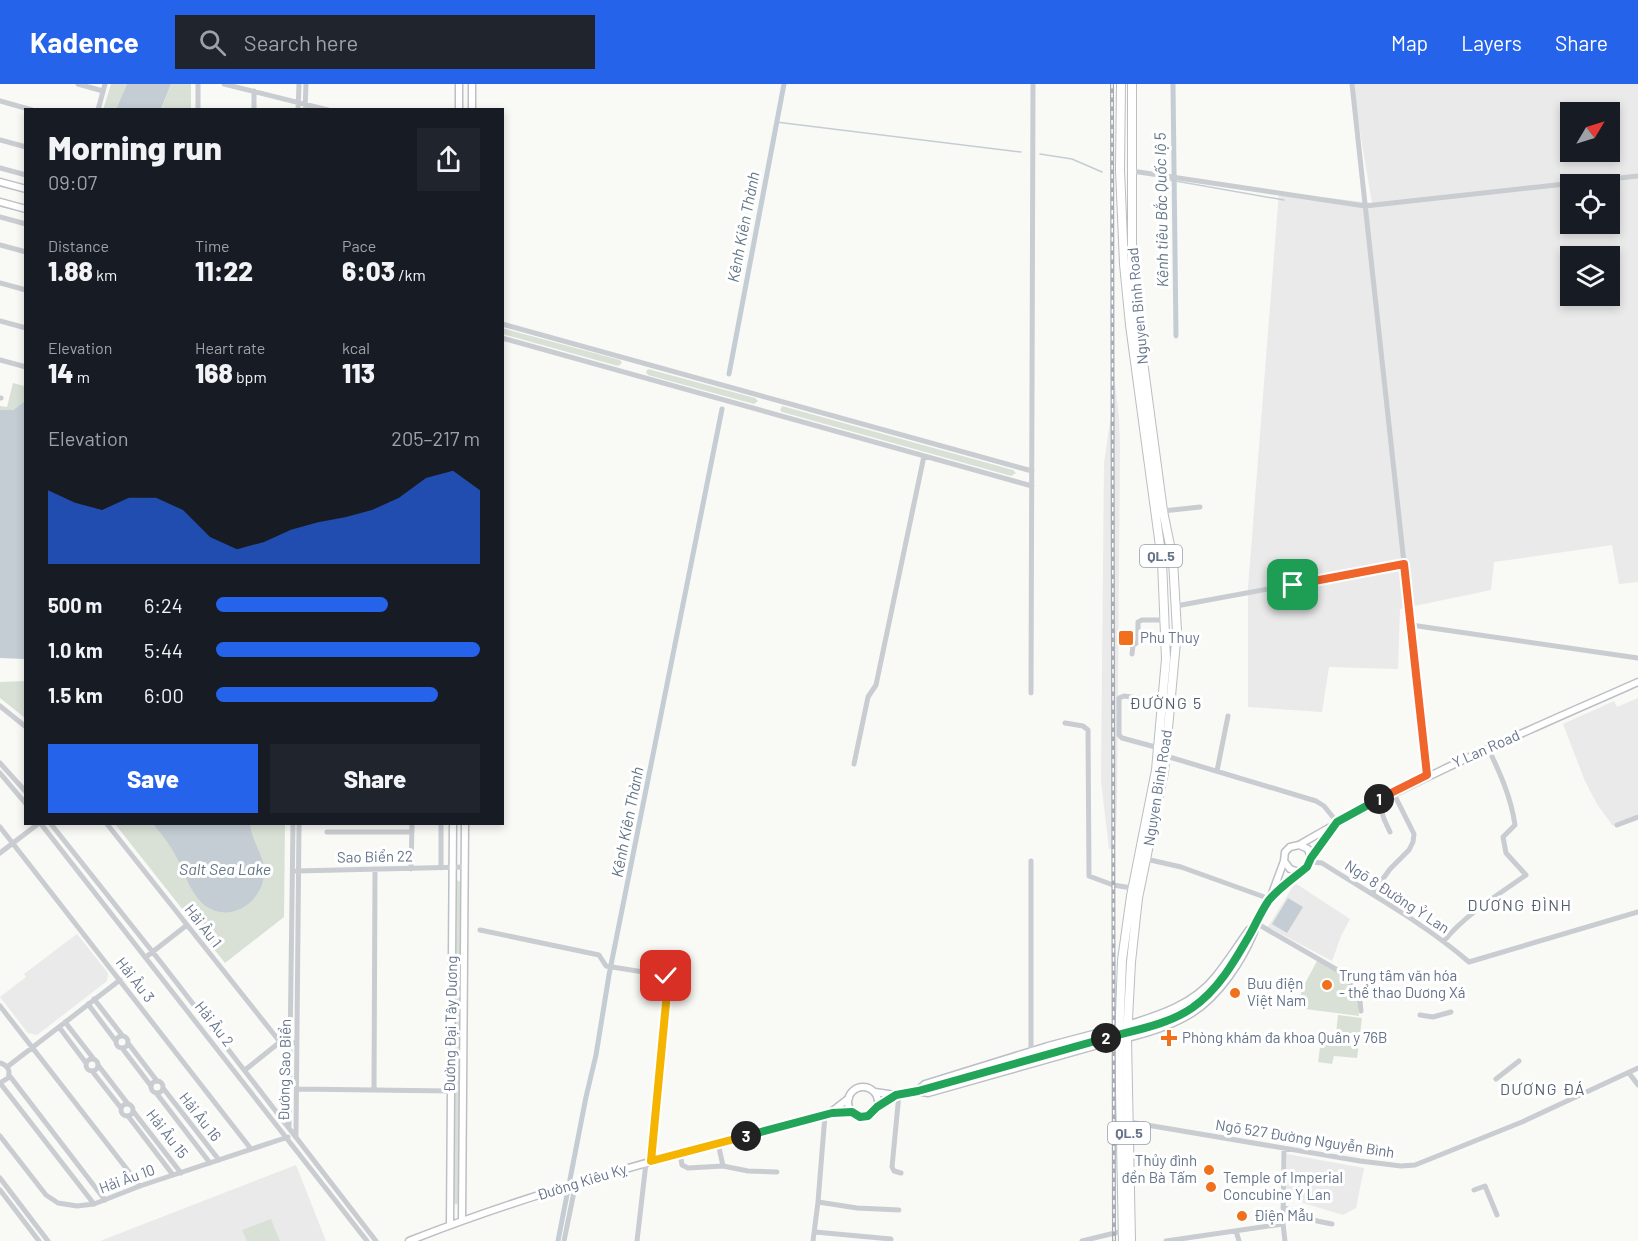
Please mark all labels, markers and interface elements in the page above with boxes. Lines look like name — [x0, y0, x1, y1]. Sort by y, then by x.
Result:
search box — [175, 15, 595, 69]
text: Kadence — [30, 25, 139, 59]
icon: search — [196, 26, 229, 59]
text: Search here — [244, 29, 358, 55]
text: Map — [1391, 30, 1428, 55]
text: Layers — [1461, 30, 1522, 55]
text: Share — [1555, 30, 1608, 55]
north arrow — [1560, 102, 1620, 162]
map controls — [1560, 102, 1620, 306]
text: Morning run — [48, 127, 222, 167]
button: share — [417, 128, 480, 191]
water label: Kênh tiêu Bắc Quốc lộ 5 — [1150, 132, 1171, 288]
text: 09:07 — [48, 170, 97, 194]
water label: Kênh Kiên Thành — [722, 170, 763, 284]
button: locate — [1560, 174, 1620, 234]
text: Distance — [48, 236, 109, 255]
text: Time — [195, 236, 230, 255]
text: Pace — [342, 236, 376, 255]
button: layers — [1560, 246, 1620, 306]
street label: Nguyen Binh Road — [1123, 247, 1151, 365]
text: 1.88 — [48, 255, 93, 286]
text: 11:22 — [195, 255, 253, 286]
text: 6:03 — [342, 255, 395, 286]
text: km — [93, 265, 117, 284]
text: /km — [395, 265, 426, 284]
text: Elevation — [48, 338, 112, 357]
text: Heart rate — [195, 338, 265, 357]
text: kcal — [342, 338, 370, 357]
text: 14 — [48, 357, 73, 388]
text: 168 — [195, 357, 233, 388]
text: 113 — [342, 357, 375, 388]
text: m — [73, 367, 90, 386]
text: bpm — [233, 367, 267, 386]
text: Elevation — [48, 426, 129, 450]
text: 205–217 m — [391, 426, 480, 450]
road number: QL.5 — [1140, 545, 1182, 567]
pin — [1267, 559, 1318, 610]
icon: arrive — [1276, 568, 1309, 601]
text: 500 m — [48, 593, 102, 617]
text: 6:24 — [144, 593, 183, 617]
place label: Phu Thuy — [1140, 628, 1200, 646]
marker: Phu Thuy — [1117, 629, 1135, 647]
text: 1.0 km — [48, 638, 103, 662]
text: 5:44 — [144, 638, 183, 662]
text: 1.5 km — [48, 683, 103, 707]
text: 6:00 — [144, 683, 184, 707]
district label: ĐƯỜNG 5 — [1129, 693, 1203, 712]
street label: Y Lan Road — [1449, 725, 1522, 771]
street label: Nguyen Binh Road — [1139, 728, 1175, 847]
button: Save — [48, 744, 258, 813]
button: Share — [270, 744, 480, 813]
water label: Kênh Kiên Thành — [606, 765, 647, 879]
pin: 1 — [1364, 784, 1394, 814]
text: 1 — [1376, 789, 1382, 808]
street label: Sao Biển 22 — [337, 846, 413, 866]
street label: Ngõ 8 Đường Ỷ Lan — [1342, 856, 1453, 937]
water label: Salt Sea Lake — [179, 859, 271, 878]
district label: DƯƠNG ĐÌNH — [1467, 895, 1573, 914]
street label: Hải Âu 1 — [181, 900, 226, 951]
pin — [640, 950, 691, 1001]
street label: Hải Âu 3 — [113, 953, 159, 1005]
street label: Đường Đại Tây Dương — [440, 955, 460, 1093]
icon: check — [649, 959, 682, 992]
place label: Trung tâm văn hóa - thể thao Dương Xá — [1339, 966, 1465, 1001]
place label: Bưu điện Việt Nam — [1247, 974, 1306, 1009]
marker: Trung tâm văn hóa - thể thao Dương Xá — [1320, 978, 1334, 992]
marker: Bưu điện Việt Nam — [1228, 986, 1242, 1000]
street label: Hải Âu 2 — [192, 997, 238, 1050]
street label: Đường Sao Biển — [274, 1019, 294, 1121]
pin: 2 — [1091, 1023, 1121, 1053]
text: 2 — [1102, 1028, 1110, 1047]
place label: Phòng khám đa khoa Quân y 76B — [1182, 1028, 1387, 1046]
marker: Phòng khám đa khoa Quân y 76B — [1160, 1029, 1178, 1047]
district label: DƯƠNG ĐÁ — [1500, 1079, 1586, 1098]
street label: Hải Âu 16 — [176, 1088, 226, 1145]
street label: Hải Âu 15 — [143, 1105, 193, 1162]
street label: Ngõ 527 Đường Nguyễn Bình — [1214, 1115, 1396, 1161]
pin: 3 — [731, 1121, 761, 1151]
road number: QL.5 — [1108, 1122, 1150, 1144]
text: 3 — [742, 1126, 750, 1145]
place label: Thủy đình đền Bà Tấm — [1121, 1151, 1197, 1186]
street label: Đường Kiêu Kỵ — [535, 1159, 629, 1203]
street label: Hải Âu 10 — [96, 1160, 157, 1196]
marker: Thủy đình đền Bà Tấm — [1202, 1163, 1216, 1177]
place label: Temple of Imperial Concubine Y Lan — [1223, 1168, 1343, 1203]
marker: Temple of Imperial Concubine Y Lan — [1204, 1180, 1218, 1194]
place label: Điện Mẫu — [1254, 1206, 1314, 1224]
marker: Điện Mẫu — [1235, 1209, 1249, 1223]

